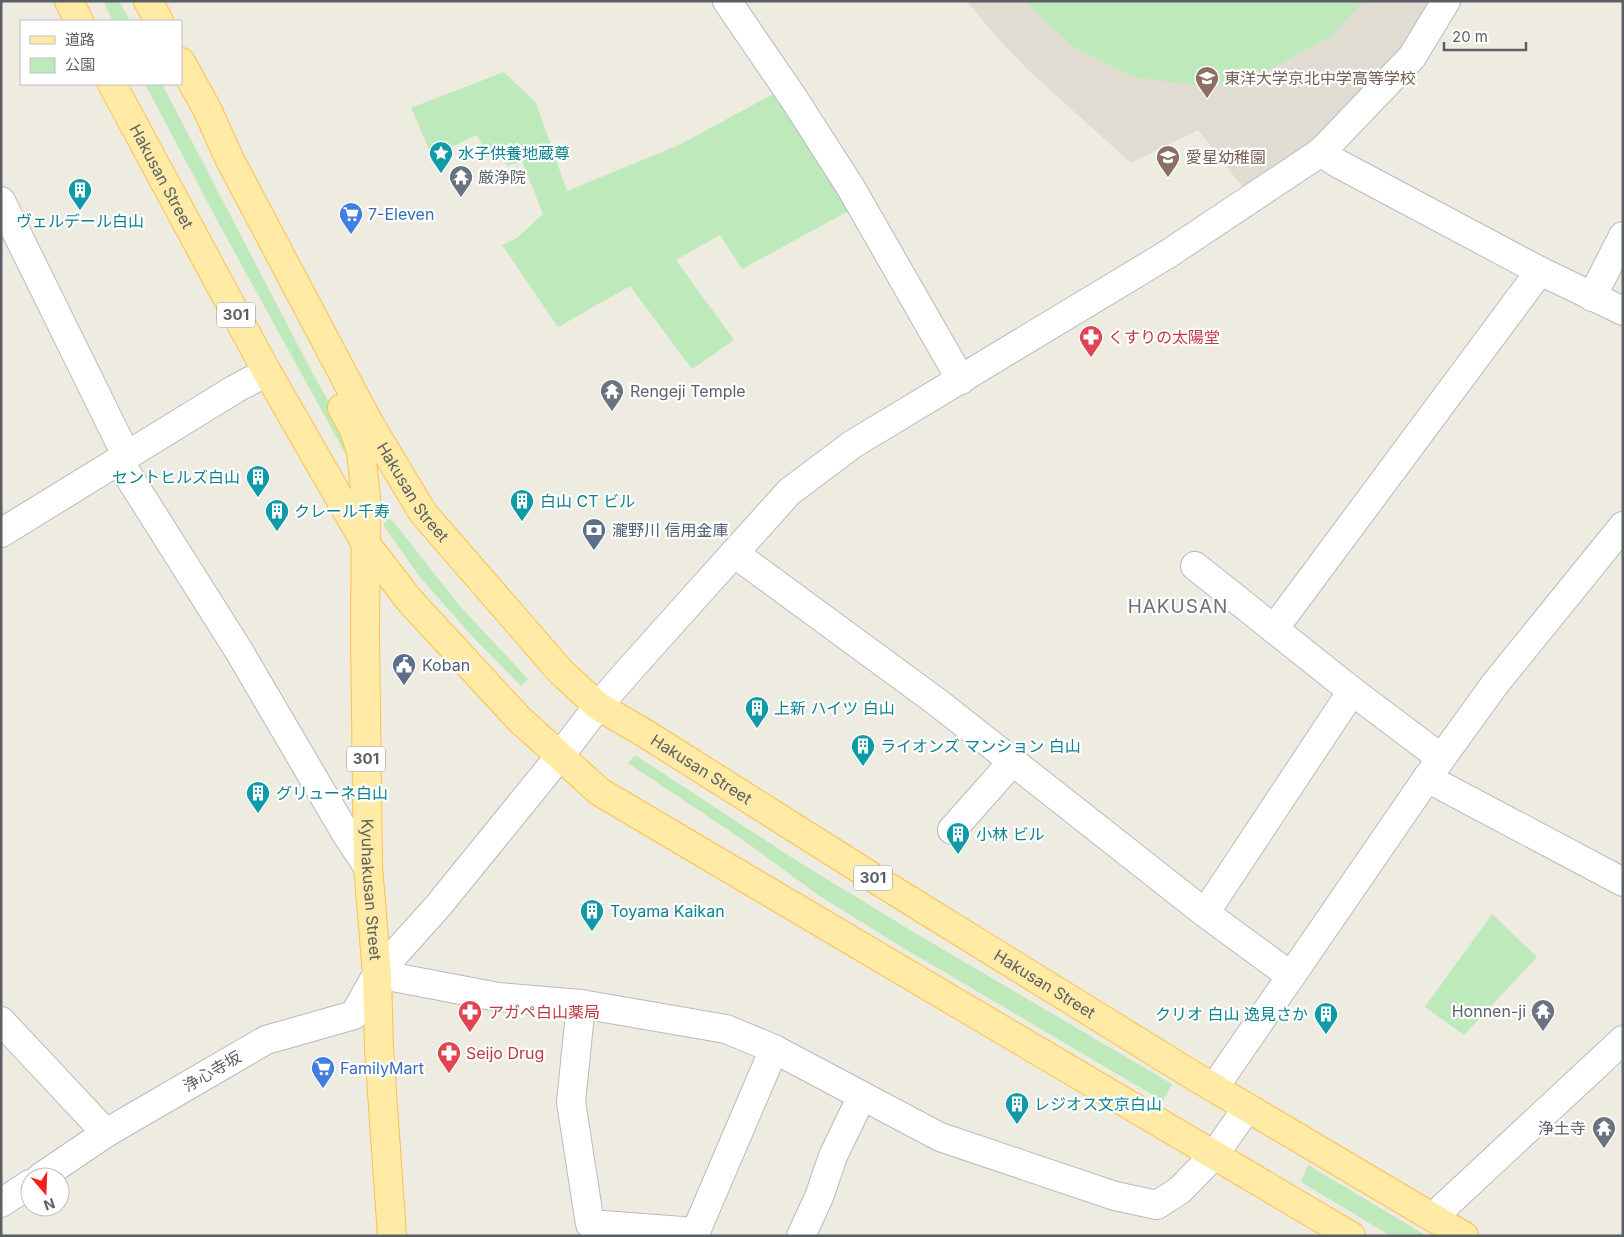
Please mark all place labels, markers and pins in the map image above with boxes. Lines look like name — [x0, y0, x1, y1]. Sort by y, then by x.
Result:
school or university icon: 東洋大学京北中学高等学校 — [1194, 65, 1220, 99]
place label: 東洋大学京北中学高等学校 — [1224, 68, 1416, 88]
place icon: 水子供養地蔵尊 — [428, 140, 454, 174]
place label: 水子供養地蔵尊 — [458, 143, 570, 163]
school or university icon: 愛星幼稚園 — [1155, 144, 1181, 178]
place label: 愛星幼稚園 — [1186, 147, 1266, 167]
temple icon: 厳浄院 — [448, 164, 474, 198]
place label: 厳浄院 — [478, 167, 526, 187]
building icon: ヴェルデール白山 — [67, 177, 93, 211]
supermarket icon: 7-Eleven — [338, 201, 364, 235]
place label: 7-Eleven — [368, 204, 434, 224]
place label: ヴェルデール白山 — [16, 211, 144, 231]
pharmacy icon: くすりの太陽堂 — [1078, 324, 1104, 358]
place label: くすりの太陽堂 — [1108, 327, 1220, 347]
temple icon: Rengeji Temple — [599, 378, 625, 412]
place label: Rengeji Temple — [630, 381, 746, 401]
building icon: セントヒルズ白山 — [245, 464, 271, 498]
place label: セントヒルズ白山 — [112, 467, 240, 487]
building icon: 白山 CT ビル — [509, 488, 535, 522]
place label: 白山 CT ビル — [540, 491, 635, 511]
building icon: クレール千寿 — [264, 498, 290, 532]
place label: クレール千寿 — [294, 501, 390, 521]
bank icon: 瀧野川 信用金庫 — [581, 517, 607, 551]
place label: 瀧野川 信用金庫 — [612, 520, 729, 540]
public building icon: Koban — [391, 652, 417, 686]
place label: Koban — [422, 655, 470, 675]
building icon: 上新 ハイツ 白山 — [744, 695, 770, 729]
place label: 上新 ハイツ 白山 — [774, 698, 895, 718]
building icon: ライオンズ マンション 白山 — [850, 733, 876, 767]
place label: ライオンズ マンション 白山 — [880, 736, 1081, 756]
building icon: グリューネ白山 — [245, 780, 271, 814]
place label: グリューネ白山 — [276, 783, 388, 803]
building icon: 小林 ビル — [945, 821, 971, 855]
place label: 小林 ビル — [976, 824, 1045, 844]
building icon: Toyama Kaikan — [579, 898, 605, 932]
place label: Toyama Kaikan — [610, 901, 725, 921]
temple icon: Honnen-ji — [1530, 998, 1556, 1032]
pharmacy icon: アガペ白山薬局 — [457, 999, 483, 1033]
building icon: クリオ 白山 逸見さか — [1313, 1001, 1339, 1035]
place label: Honnen-ji — [1452, 1001, 1526, 1021]
place label: アガペ白山薬局 — [488, 1002, 600, 1022]
place label: クリオ 白山 逸見さか — [1155, 1004, 1308, 1024]
pharmacy icon: Seijo Drug — [436, 1040, 462, 1074]
place label: Seijo Drug — [466, 1043, 544, 1063]
supermarket icon: FamilyMart — [310, 1055, 336, 1089]
place label: FamilyMart — [340, 1058, 424, 1078]
building icon: レジオス文京白山 — [1004, 1091, 1030, 1125]
place label: レジオス文京白山 — [1034, 1094, 1162, 1114]
temple icon: 浄土寺 — [1591, 1115, 1617, 1149]
place label: 浄土寺 — [1538, 1118, 1586, 1138]

